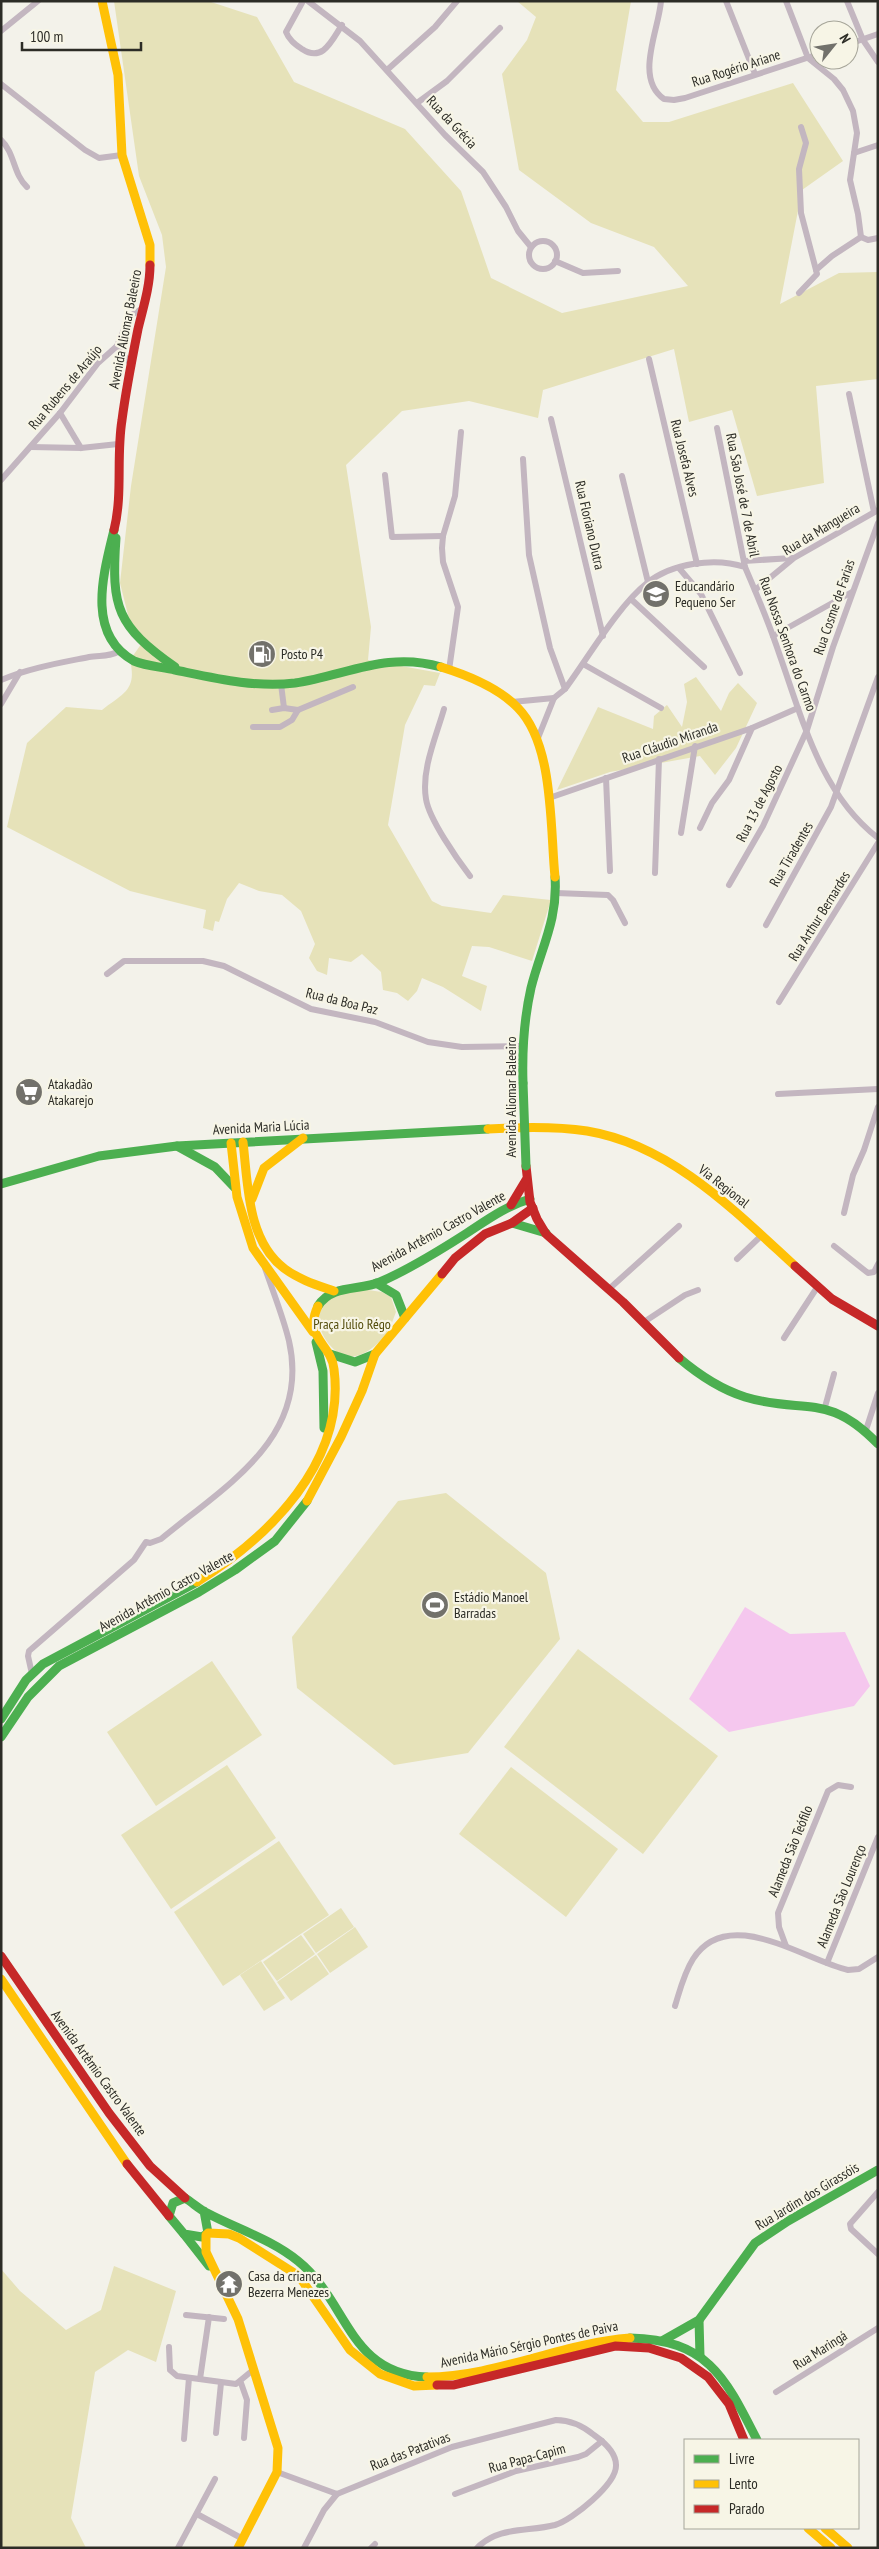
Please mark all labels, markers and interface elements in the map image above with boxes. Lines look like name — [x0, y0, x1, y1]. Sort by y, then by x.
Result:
scale bar — [22, 20, 141, 52]
north arrow — [809, 20, 859, 70]
text: 100 m — [30, 27, 63, 46]
text: N — [836, 31, 855, 46]
street label: Rua Rogério Ariane — [689, 45, 783, 91]
street label: Rua da Grécia — [423, 92, 481, 152]
street label: Avenida Aliomar Baleeiro — [105, 268, 145, 390]
street label: Rua Rubens de Araújo — [24, 341, 106, 433]
street label: Rua Josefa Alves — [667, 418, 703, 499]
street label: Rua São José de 7 de Abril — [722, 432, 764, 559]
street label: Rua Floriano Dutra — [571, 479, 609, 571]
street label: Rua da Mangueira — [779, 499, 863, 559]
street label: Rua Cosme de Farias — [809, 557, 859, 657]
street label: Rua Nossa Senhora do Carmo — [755, 574, 821, 714]
place label: Educandário Pequeno Ser — [675, 577, 735, 611]
school or university icon: Educandário Pequeno Ser — [641, 579, 671, 609]
fuel station icon: Posto P4 — [247, 639, 277, 669]
place label: Posto P4 — [281, 645, 324, 663]
street label: Rua Cláudio Miranda — [620, 717, 720, 767]
street label: Rua 13 de Agosto — [732, 761, 786, 845]
street label: Rua Tiradentes — [765, 818, 817, 890]
street label: Rua Arthur Bernardes — [784, 867, 854, 964]
street label: Rua da Boa Paz — [304, 983, 380, 1019]
street label: Avenida Aliomar Baleeiro — [502, 1036, 520, 1158]
place label: Atakadão Atakarejo — [48, 1075, 94, 1109]
supermarket icon: Atakadão Atakarejo — [14, 1077, 44, 1107]
street label: Avenida Maria Lúcia — [212, 1115, 310, 1139]
street label: Via Regional — [694, 1160, 754, 1212]
street label: Avenida Artêmio Castro Valente — [367, 1186, 509, 1276]
park label: Praça Júlio Régo — [313, 1315, 391, 1333]
street label: Avenida Artêmio Castro Valente — [95, 1546, 237, 1636]
place label: Estádio Manoel Barradas — [454, 1588, 529, 1622]
sports icon: Estádio Manoel Barradas — [420, 1590, 450, 1620]
street label: Alameda São Teófilo — [763, 1803, 817, 1899]
street label: Alameda São Lourenço — [812, 1842, 870, 1950]
street label: Avenida Artêmio Castro Valente — [47, 2006, 151, 2140]
street label: Rua Jardim dos Girassóis — [752, 2158, 862, 2234]
place label: Casa da criança Bezerra Menezes — [248, 2267, 329, 2301]
temple icon: Casa da criança Bezerra Menezes — [214, 2269, 244, 2299]
street label: Avenida Mário Sérgio Pontes de Paiva — [439, 2316, 619, 2372]
street label: Rua Maringá — [790, 2326, 850, 2374]
street label: Rua das Patativas — [367, 2427, 453, 2475]
street label: Rua Papa-Capim — [487, 2439, 567, 2477]
legend — [684, 2439, 859, 2529]
text: Livre — [729, 2449, 755, 2468]
text: Lento — [729, 2474, 758, 2493]
text: Parado — [729, 2499, 764, 2518]

